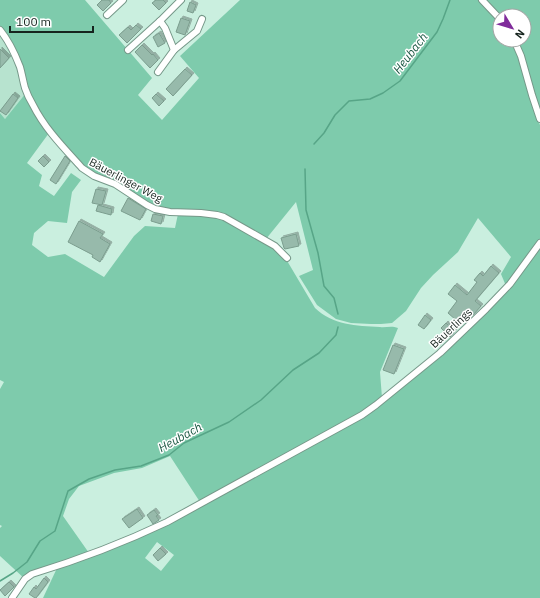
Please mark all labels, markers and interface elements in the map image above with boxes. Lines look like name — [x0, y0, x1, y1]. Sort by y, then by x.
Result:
scale bar — [10, 8, 93, 34]
north arrow — [492, 8, 532, 48]
text: 100 m — [16, 14, 51, 29]
text: N — [512, 27, 528, 42]
water label: Heubach — [389, 29, 431, 76]
street label: Bäuerlinger Weg — [87, 155, 165, 205]
street label: Bäuerlings — [427, 305, 475, 351]
water label: Heubach — [156, 419, 205, 455]

